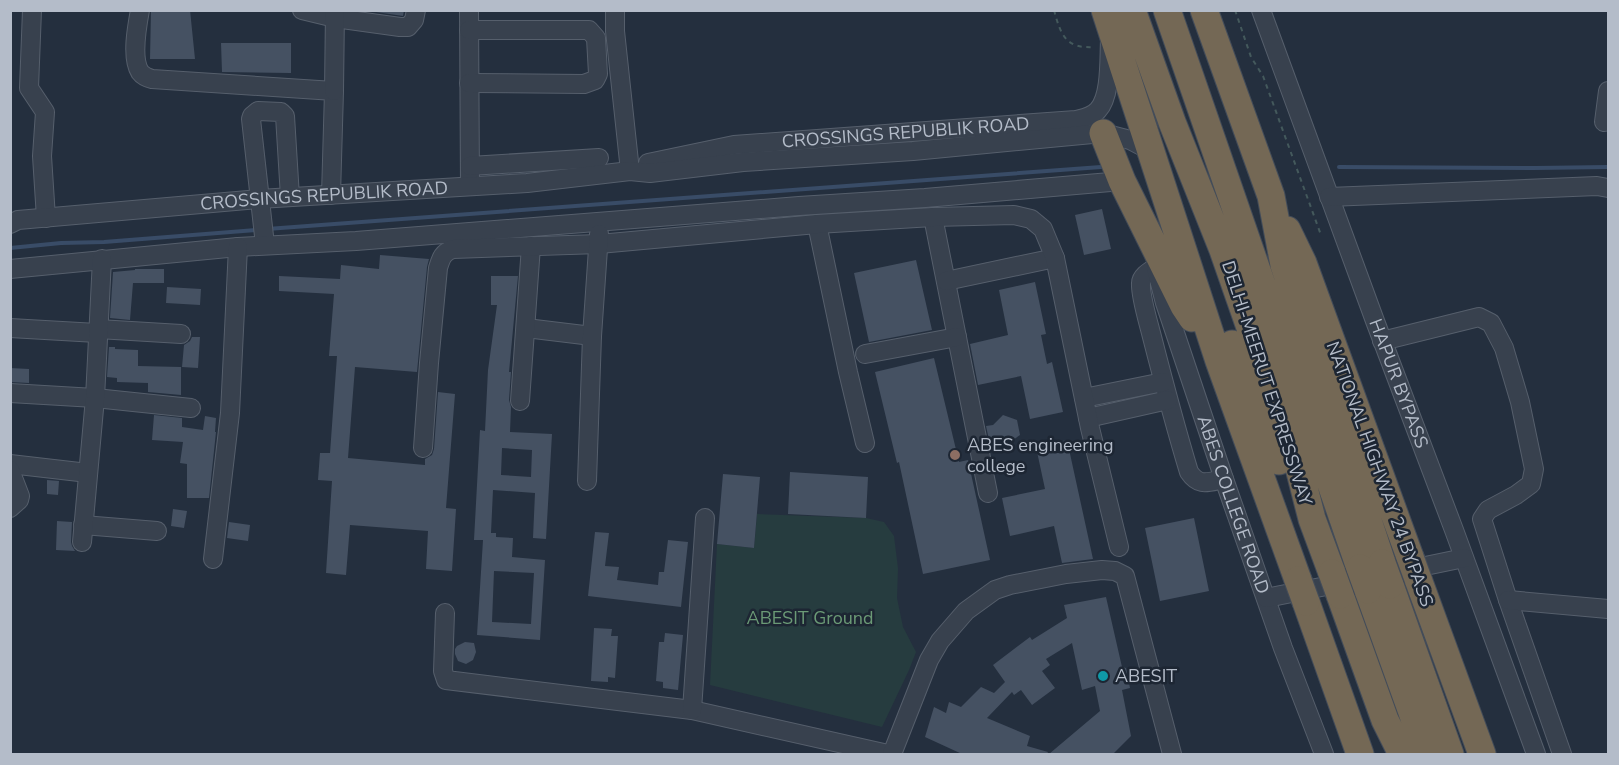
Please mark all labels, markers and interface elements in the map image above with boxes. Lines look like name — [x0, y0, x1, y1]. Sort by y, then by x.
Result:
street label: CROSSINGS REPUBLIK ROAD — [781, 111, 1030, 153]
street label: CROSSINGS REPUBLIK ROAD — [199, 176, 449, 216]
street label: DELHI-MEERUT EXPRESSWAY — [1216, 258, 1318, 509]
street label: HAPUR BYPASS — [1363, 315, 1434, 451]
street label: NATIONAL HIGHWAY 24 BYPASS — [1321, 338, 1439, 610]
street label: ABES COLLEGE ROAD — [1192, 412, 1275, 597]
place label: ABES engineering college — [967, 433, 1114, 478]
marker: ABES engineering college — [948, 448, 962, 462]
park label: ABESIT Ground — [747, 606, 873, 630]
place label: ABESIT — [1115, 664, 1177, 688]
marker: ABESIT — [1096, 669, 1110, 683]

